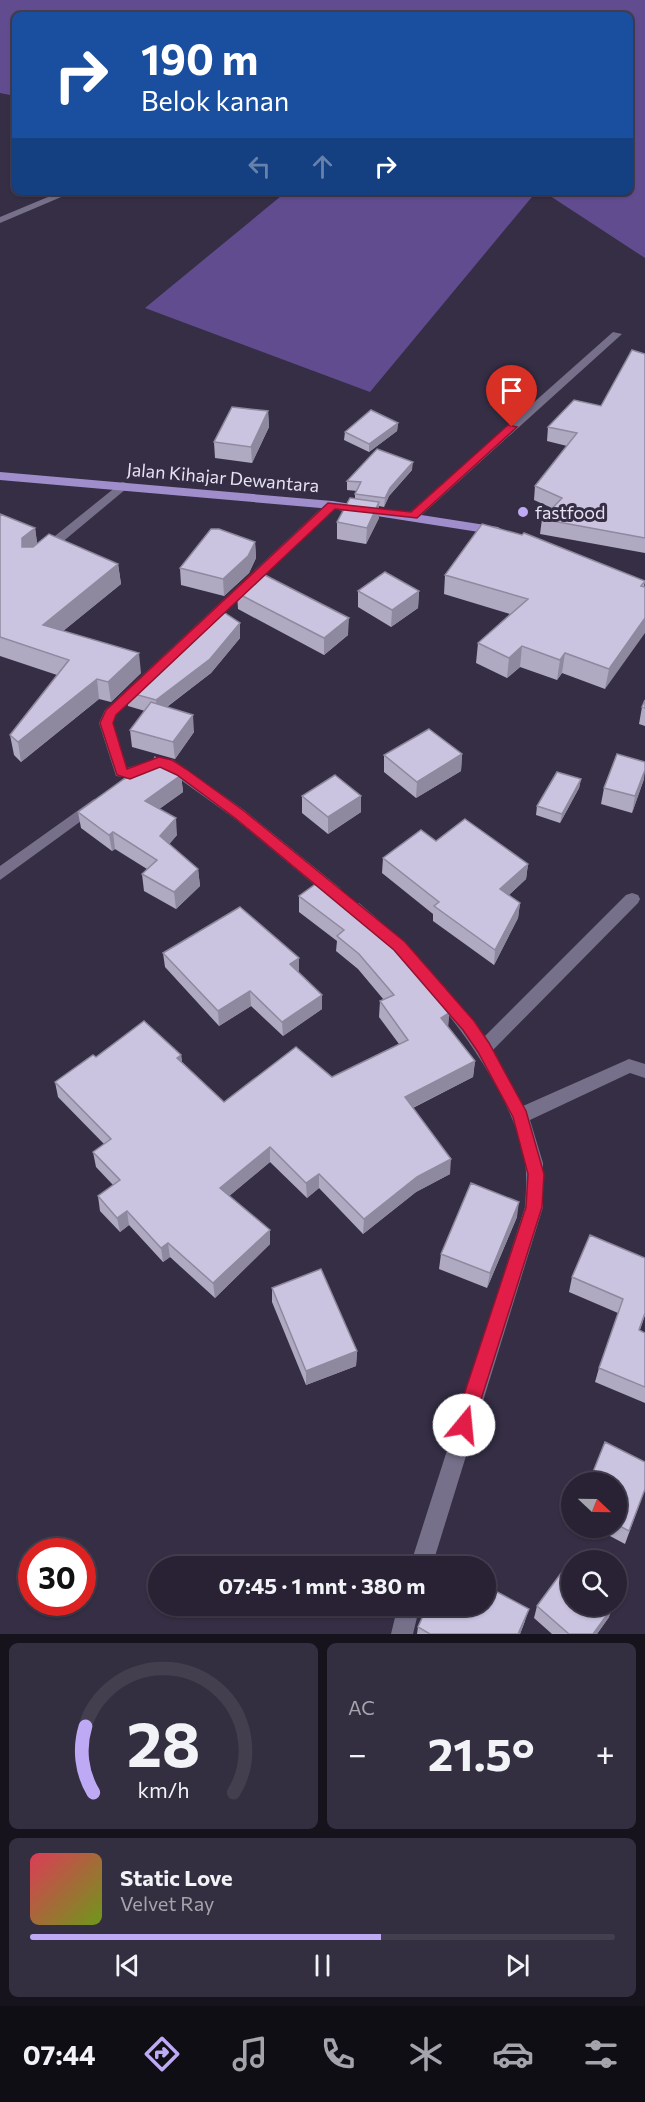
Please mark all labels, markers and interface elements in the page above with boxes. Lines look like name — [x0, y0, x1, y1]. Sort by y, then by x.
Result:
text: 190 m — [141, 32, 259, 84]
icon: right — [42, 36, 120, 114]
text: Belok kanan — [141, 84, 289, 117]
icon: left — [243, 150, 276, 183]
icon: ahead — [306, 150, 339, 183]
icon: right — [369, 150, 402, 183]
pin — [486, 365, 537, 427]
icon: arrive — [495, 374, 528, 407]
street label: Jalan Kihajar Dewantara — [126, 458, 320, 496]
place label: fastfood — [535, 501, 605, 523]
marker: fastfood — [516, 505, 530, 519]
position arrow — [432, 1393, 496, 1457]
north arrow — [561, 1472, 627, 1538]
map controls — [561, 1472, 627, 1616]
speed limit sign: 30 — [18, 1538, 96, 1616]
button: search — [561, 1550, 627, 1616]
text: 07:45 · 1 mnt · 380 m — [219, 1572, 425, 1599]
text: AC — [348, 1695, 375, 1719]
text: 28 — [127, 1704, 200, 1780]
text: 21.5° — [428, 1725, 535, 1780]
text: − — [348, 1732, 367, 1773]
text: + — [596, 1732, 615, 1773]
text: km/h — [137, 1776, 190, 1802]
text: Static Love — [120, 1864, 233, 1891]
text: Velvet Ray — [120, 1891, 214, 1915]
icon: previous — [111, 1949, 144, 1982]
icon: pause — [306, 1949, 339, 1982]
icon: next — [501, 1949, 534, 1982]
icon: directions — [141, 2033, 183, 2075]
icon: music — [229, 2033, 271, 2075]
icon: phone — [317, 2033, 359, 2075]
icon: climate — [405, 2033, 447, 2075]
icon: car — [492, 2033, 534, 2075]
icon: filters — [580, 2033, 622, 2075]
text: 07:44 — [23, 2038, 96, 2071]

